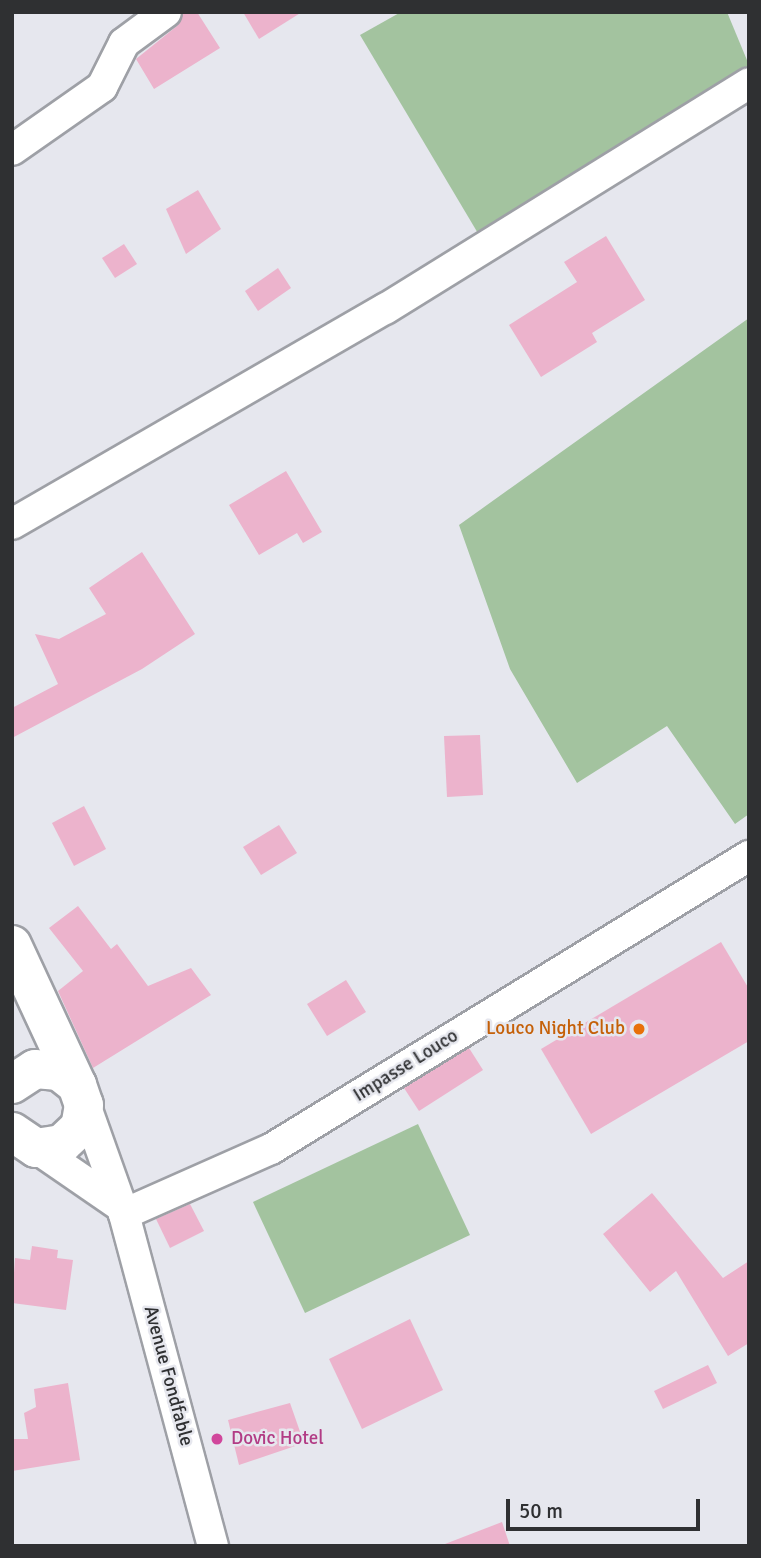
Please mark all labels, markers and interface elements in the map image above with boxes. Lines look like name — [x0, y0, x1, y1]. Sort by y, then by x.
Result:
place label: Louco Night Club — [486, 1018, 625, 1040]
marker: Louco Night Club — [631, 1021, 647, 1037]
street label: Impasse Louco — [349, 1025, 463, 1107]
street label: Avenue Fondfable — [138, 1303, 198, 1449]
place label: Dovic Hotel — [231, 1428, 324, 1450]
marker: Dovic Hotel — [209, 1431, 225, 1447]
scale bar — [509, 1484, 703, 1528]
text: 50 m — [519, 1498, 563, 1524]

